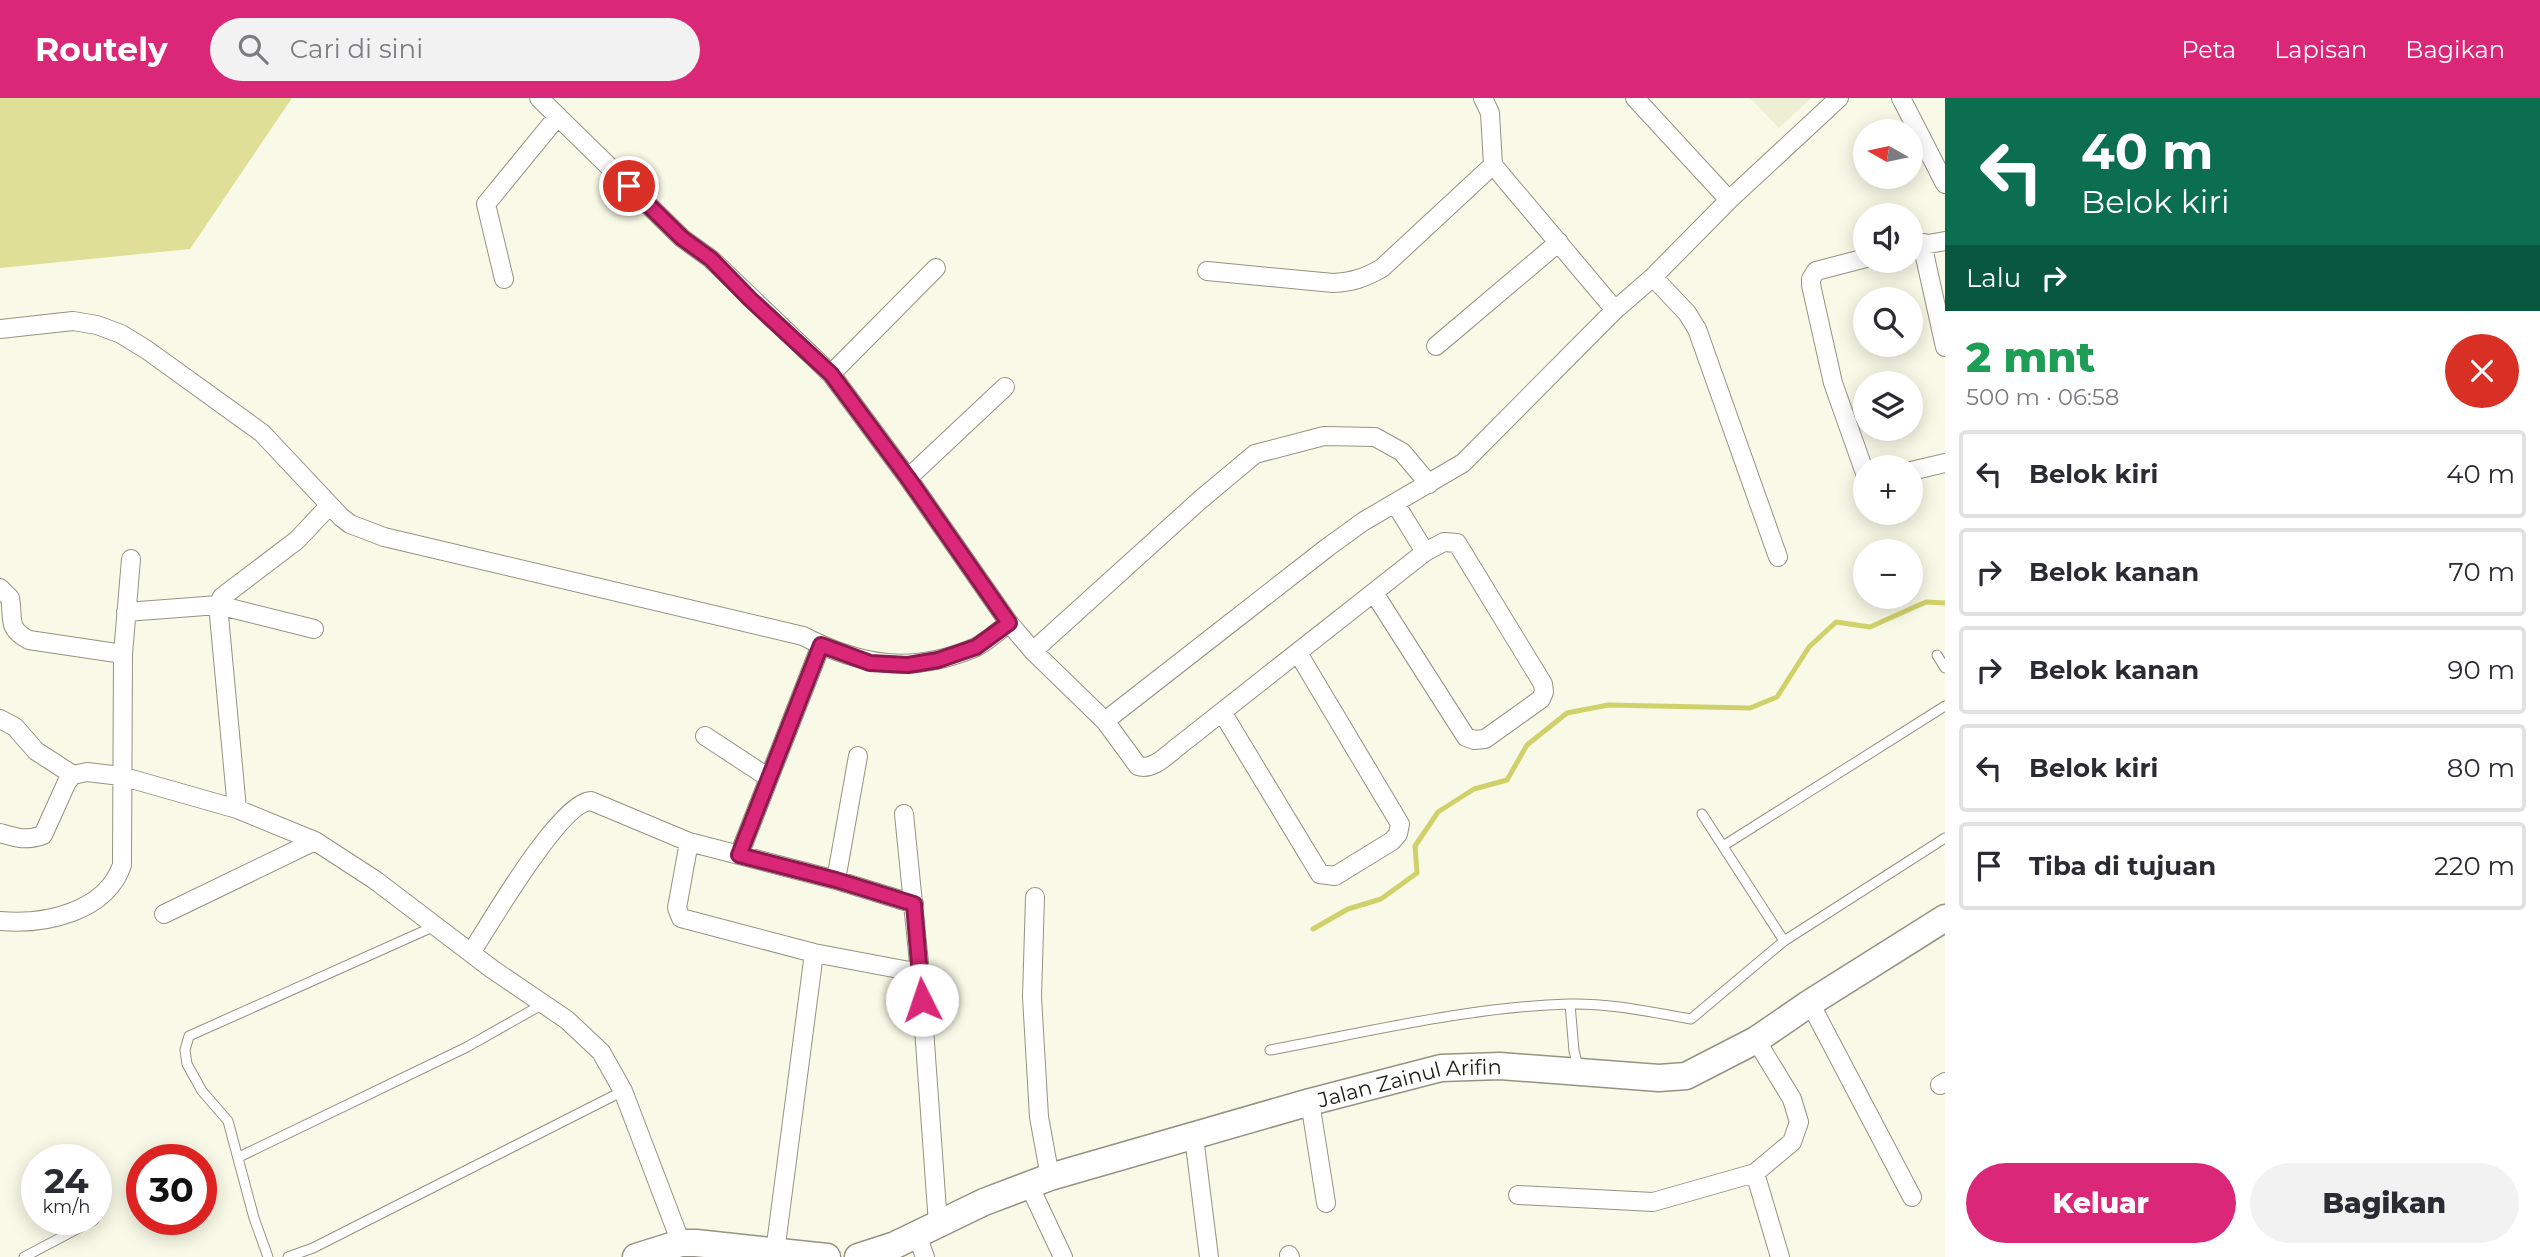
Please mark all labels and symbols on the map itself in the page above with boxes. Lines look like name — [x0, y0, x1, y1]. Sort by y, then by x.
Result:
north arrow — [1853, 119, 1923, 189]
pin — [599, 156, 659, 216]
position arrow — [885, 963, 959, 1037]
street label: Jalan Zainul Arifin — [1314, 1053, 1502, 1112]
speed limit sign: 30 — [126, 1144, 217, 1235]

